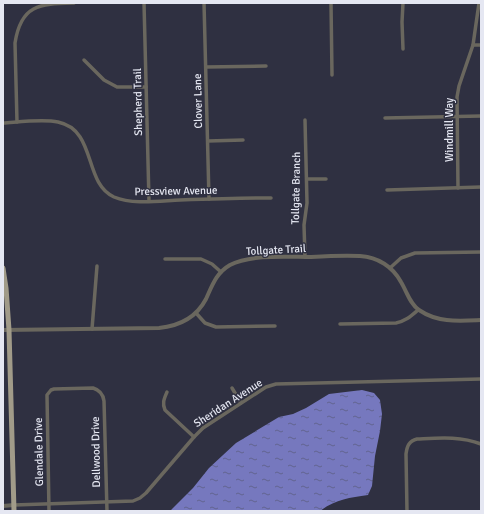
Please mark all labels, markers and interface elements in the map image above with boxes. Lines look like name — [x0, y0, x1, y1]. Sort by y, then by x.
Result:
street label: Shepherd Trail — [131, 68, 145, 136]
street label: Clover Lane — [191, 73, 205, 129]
street label: Windmill Way — [443, 97, 456, 162]
street label: Tollgate Branch — [289, 152, 303, 224]
street label: Pressview Avenue — [134, 184, 218, 198]
street label: Tollgate Trail — [246, 242, 306, 258]
street label: Sheridan Avenue — [191, 376, 265, 430]
street label: Dellwood Drive — [89, 416, 103, 488]
street label: Glendale Drive — [32, 418, 46, 486]

